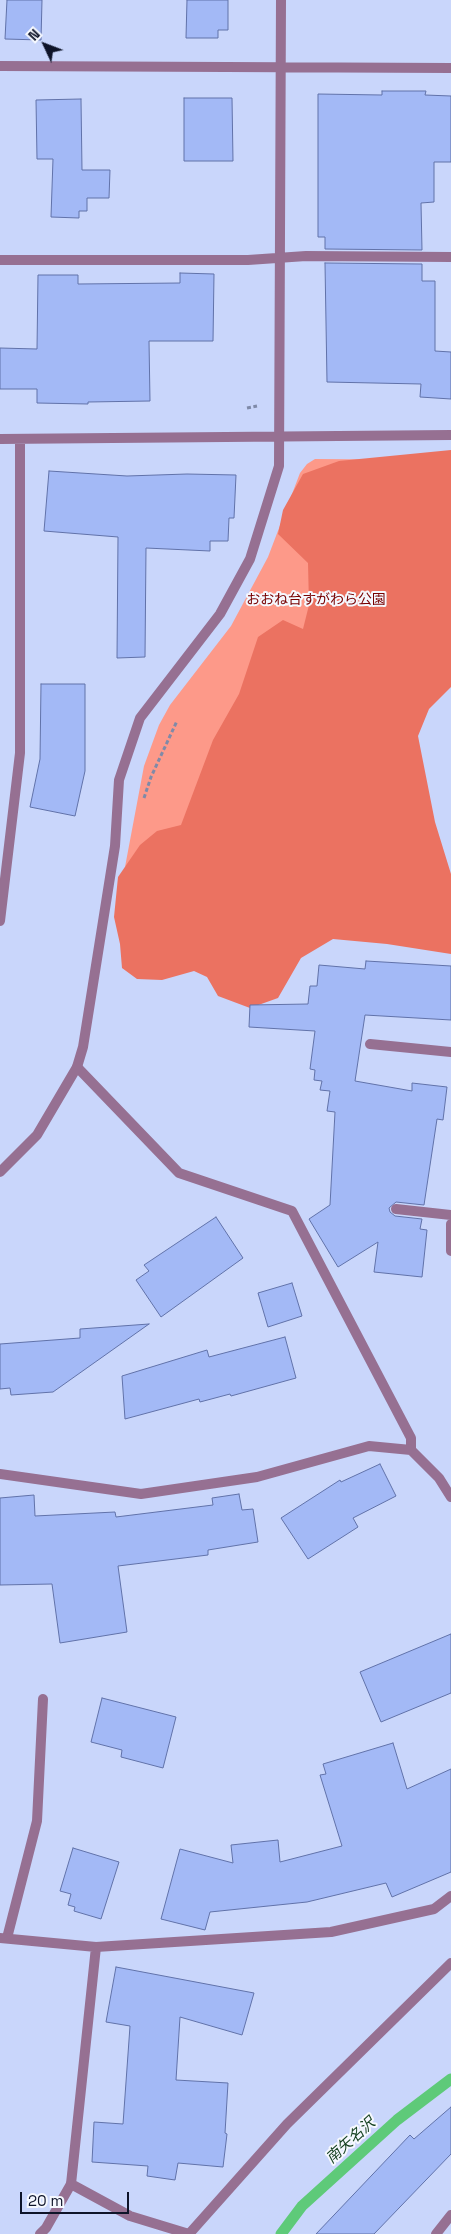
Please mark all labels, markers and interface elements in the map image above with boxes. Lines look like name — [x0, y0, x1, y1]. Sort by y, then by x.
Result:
north arrow — [20, 20, 70, 70]
text: N — [24, 25, 44, 44]
park label: おおね台すがわら公園 — [246, 592, 386, 608]
water label: 南矢名沢 — [323, 2114, 379, 2168]
scale bar — [22, 2182, 131, 2214]
text: 20 m — [28, 2191, 63, 2210]

